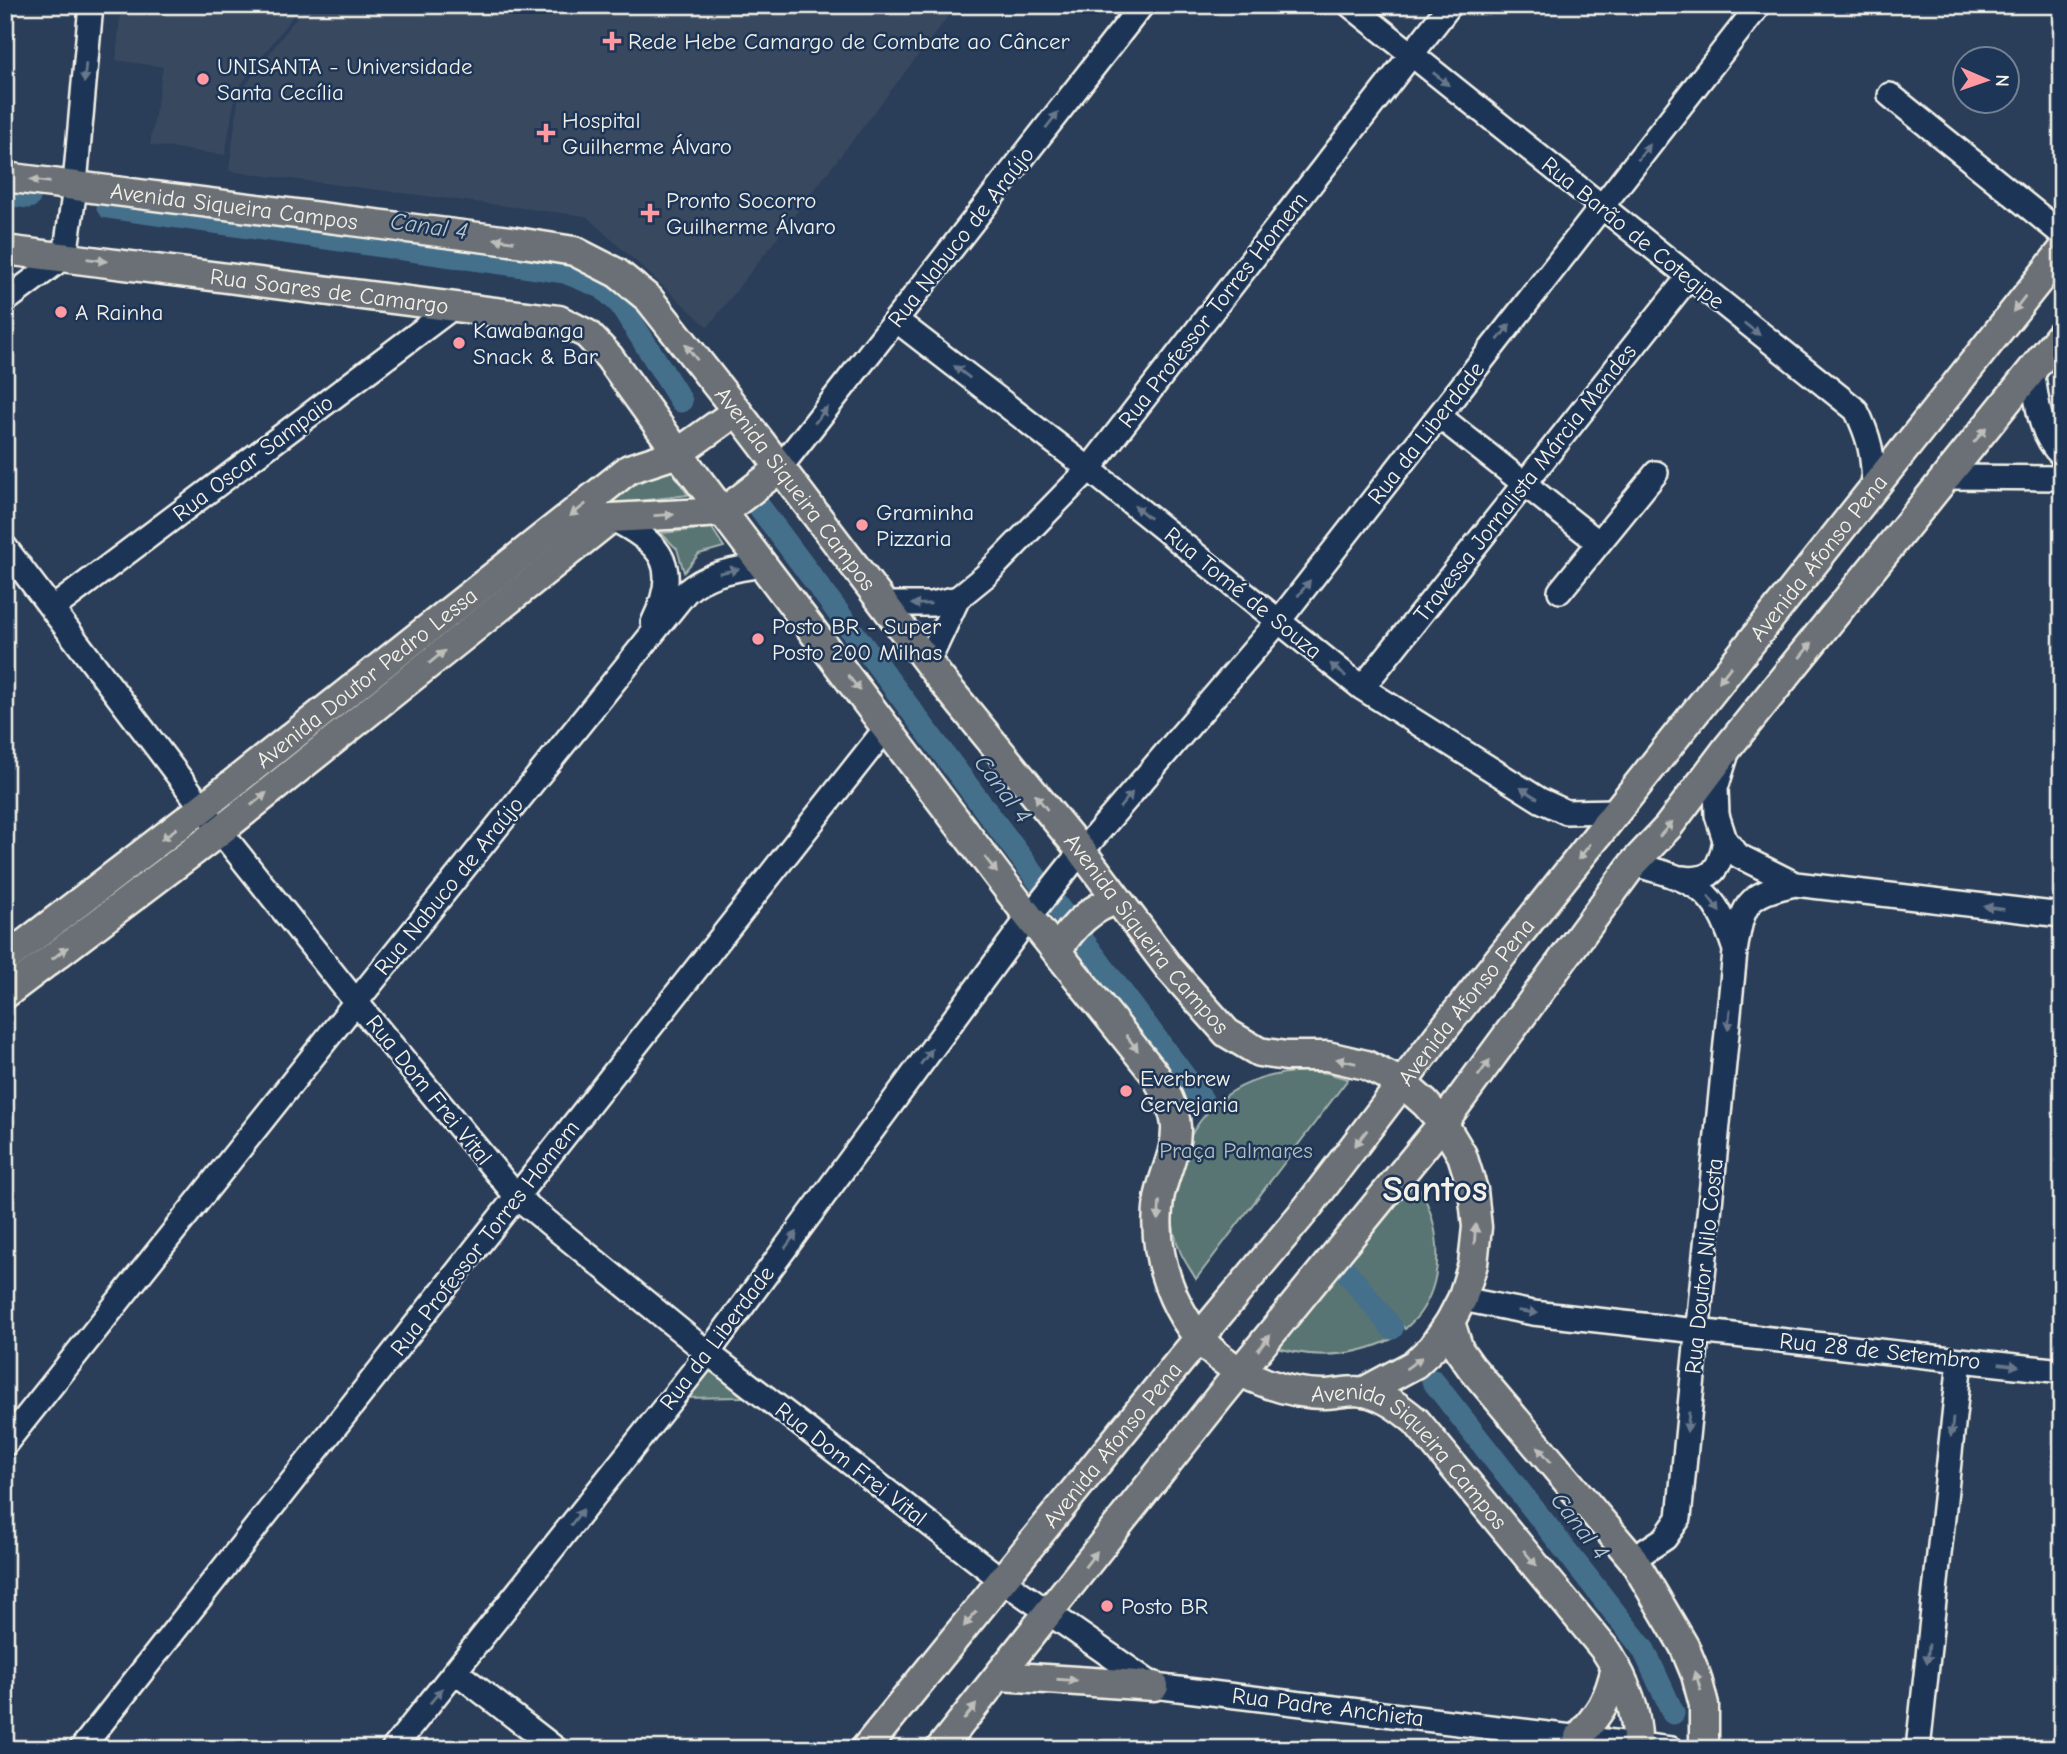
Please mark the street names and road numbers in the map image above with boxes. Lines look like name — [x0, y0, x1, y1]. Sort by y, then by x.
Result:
street label: Rua Nabuco de Araújo — [882, 141, 1040, 333]
street label: Rua Barão de Cotegipe — [1536, 151, 1730, 315]
street label: Avenida Siqueira Campos — [109, 177, 360, 235]
street label: Rua Professor Torres Homem — [1113, 187, 1313, 433]
street label: Rua Soares de Camargo — [208, 263, 450, 319]
street label: Travessa Jornalista Márcia Mendes — [1408, 338, 1642, 628]
street label: Rua da Liberdade — [1362, 356, 1490, 510]
street label: Avenida Siqueira Campos — [709, 381, 882, 596]
street label: Rua Oscar Sampaio — [167, 389, 339, 527]
street label: Avenida Afonso Pena — [1744, 469, 1893, 646]
street label: Rua Tomé de Souza — [1159, 521, 1327, 665]
street label: Avenida Doutor Pedro Lessa — [250, 581, 482, 774]
street label: Rua Nabuco de Araújo — [369, 791, 529, 981]
street label: Avenida Siqueira Campos — [1059, 828, 1235, 1040]
street label: Avenida Afonso Pena — [1392, 913, 1540, 1091]
street label: Rua Dom Frei Vital — [360, 1010, 498, 1170]
street label: Rua Professor Torres Homem — [385, 1115, 585, 1361]
street label: Rua Doutor Nilo Costa — [1679, 1157, 1729, 1375]
street label: Rua da Liberdade — [654, 1261, 780, 1415]
street label: Rua 28 de Setembro — [1778, 1327, 1982, 1375]
street label: Avenida Afonso Pena — [1037, 1356, 1187, 1533]
street label: Avenida Siqueira Campos — [1311, 1377, 1513, 1535]
street label: Rua Dom Frei Vital — [770, 1396, 932, 1532]
street label: Rua Padre Anchieta — [1231, 1682, 1425, 1732]

